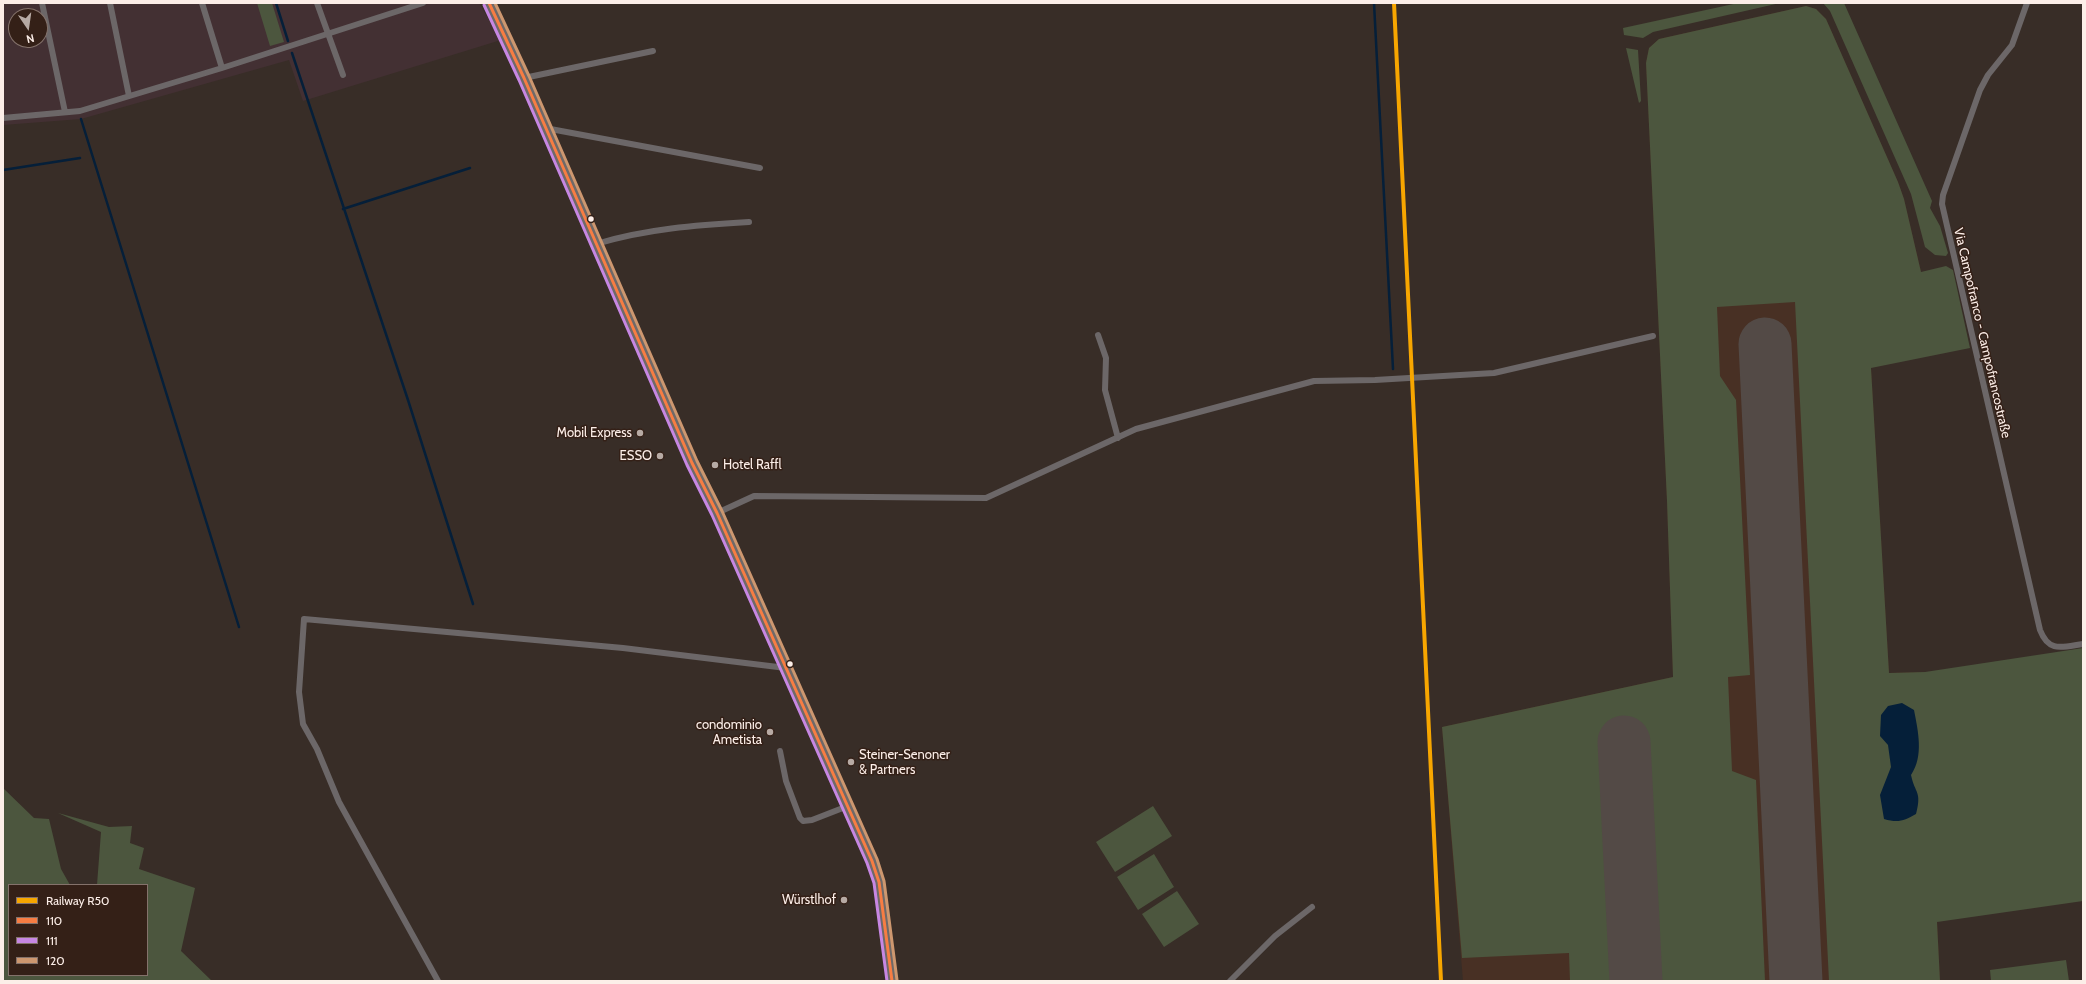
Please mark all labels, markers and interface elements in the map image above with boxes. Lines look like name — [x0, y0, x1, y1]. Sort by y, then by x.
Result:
north arrow — [8, 8, 48, 48]
text: N — [25, 31, 36, 46]
unlabelled marker — [586, 214, 596, 224]
street label: Via Campofranco - Campofrancostraße — [1950, 226, 2014, 440]
place label: Mobil Express — [557, 425, 632, 441]
marker: Mobil Express — [635, 428, 645, 438]
place label: ESSO — [620, 448, 652, 464]
marker: ESSO — [655, 451, 665, 461]
place label: Hotel Raffl — [723, 457, 782, 473]
marker: Hotel Raffl — [710, 460, 720, 470]
unlabelled marker — [785, 659, 795, 669]
place label: condominio Ametista — [696, 717, 762, 748]
marker: condominio Ametista — [765, 727, 775, 737]
place label: Steiner-Senoner & Partners — [859, 747, 950, 778]
marker: Steiner-Senoner & Partners — [846, 757, 856, 767]
legend — [8, 884, 148, 976]
place label: Würstlhof — [782, 892, 836, 908]
text: Railway R50 — [46, 893, 109, 908]
marker: Würstlhof — [839, 895, 849, 905]
text: 110 — [46, 913, 62, 928]
text: 111 — [46, 933, 58, 948]
text: 120 — [46, 953, 65, 968]

